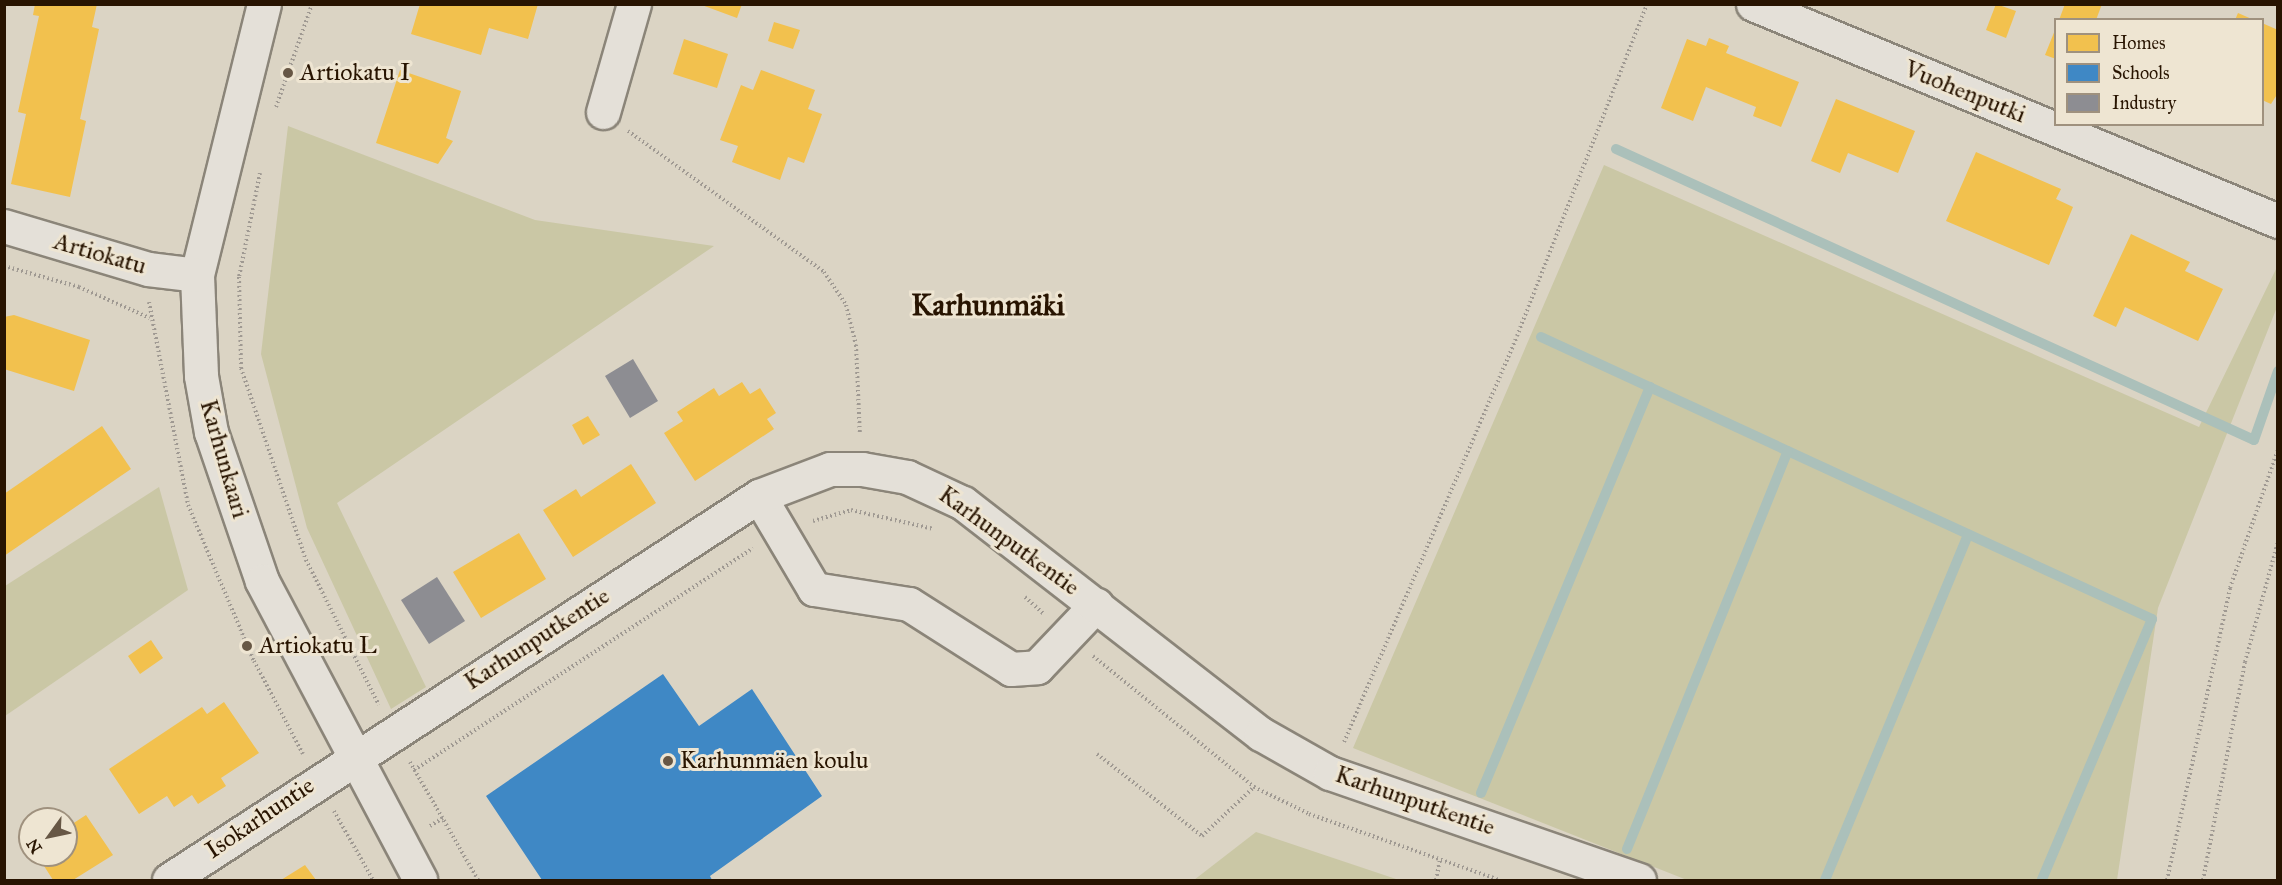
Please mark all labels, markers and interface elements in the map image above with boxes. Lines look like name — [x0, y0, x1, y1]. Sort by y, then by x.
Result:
legend — [2054, 18, 2264, 126]
text: Homes — [2112, 32, 2166, 54]
street label: Vuohenputki — [1900, 55, 2030, 129]
place label: Artiokatu I — [300, 59, 410, 87]
text: Schools — [2112, 62, 2170, 84]
marker: Artiokatu I — [281, 66, 295, 80]
text: Industry — [2112, 92, 2176, 114]
street label: Artiokatu — [50, 227, 150, 281]
district label: Karhunmäki — [911, 287, 1065, 323]
street label: Karhunkaari — [193, 396, 255, 522]
street label: Karhunputkentie — [933, 480, 1085, 602]
street label: Karhunputkentie — [459, 581, 615, 697]
place label: Artiokatu L — [259, 632, 377, 660]
marker: Artiokatu L — [240, 639, 254, 653]
place label: Karhunmäen koulu — [680, 747, 868, 775]
marker: Karhunmäen koulu — [661, 754, 675, 768]
street label: Karhunputkentie — [1331, 760, 1499, 842]
street label: Isokarhuntie — [200, 771, 320, 865]
north arrow — [18, 807, 78, 867]
text: N — [23, 835, 46, 857]

